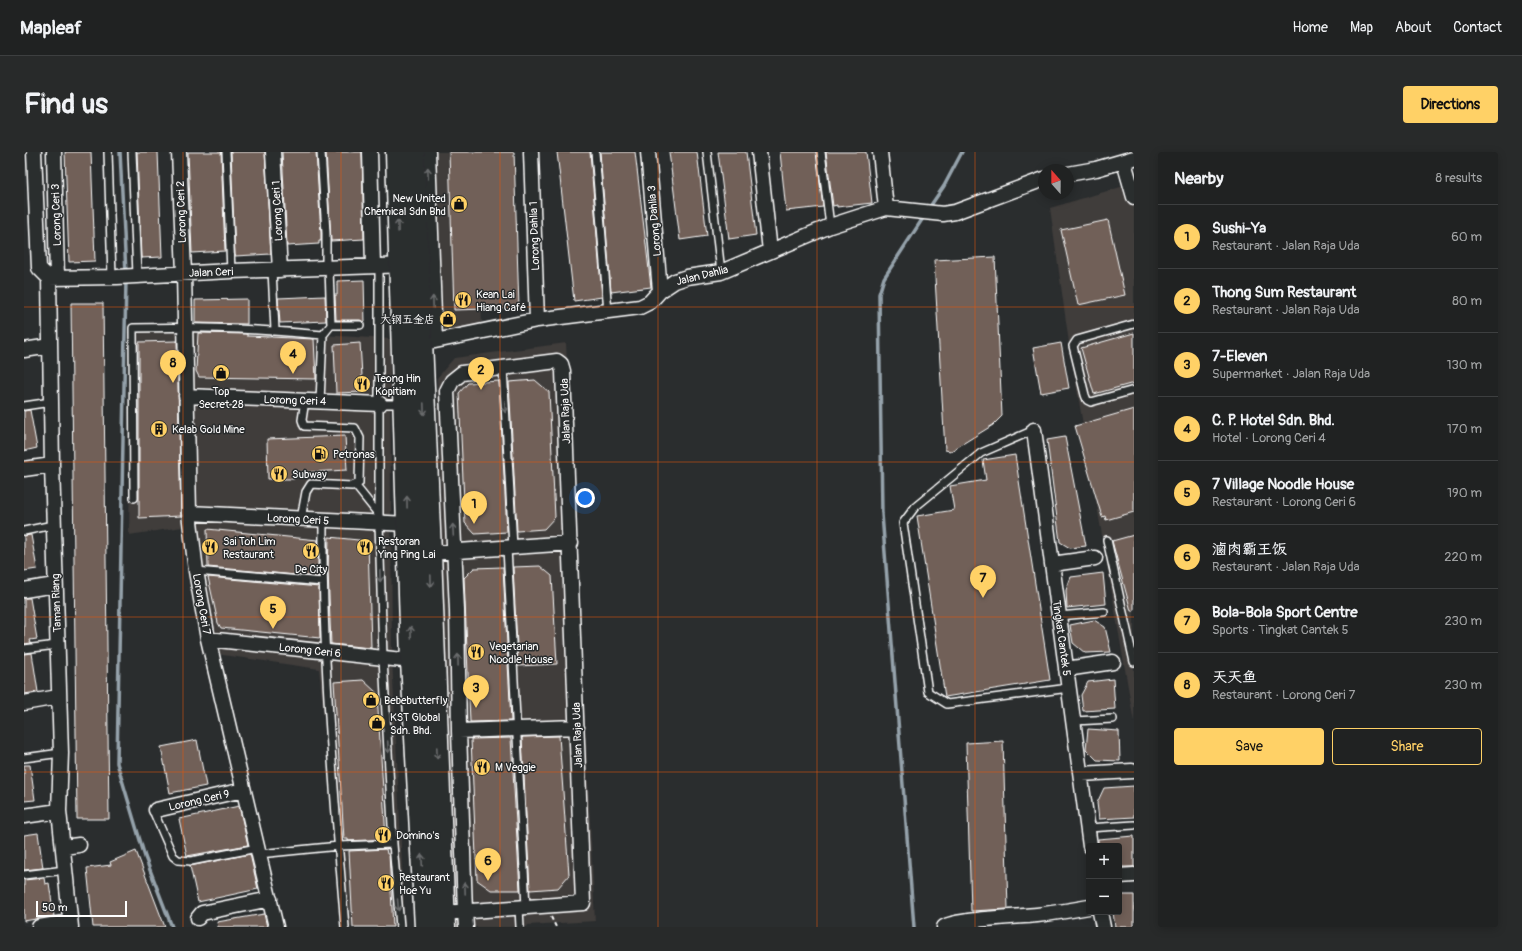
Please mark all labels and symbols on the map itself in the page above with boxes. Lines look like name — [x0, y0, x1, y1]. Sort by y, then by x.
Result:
north arrow — [1038, 164, 1074, 200]
one-way arrow — [425, 167, 432, 180]
street label: Lorong Ceri 1 — [269, 180, 286, 242]
street label: Lorong Ceri 2 — [174, 181, 189, 243]
street label: Lorong Ceri 3 — [49, 184, 64, 246]
street label: Lorong Dahlia 3 — [645, 185, 664, 257]
place label: New United Chemical Sdn Bhd — [364, 192, 446, 218]
shop icon: New United Chemical Sdn Bhd — [449, 194, 469, 214]
street label: Lorong Dahlia 1 — [527, 201, 542, 271]
one-way arrow — [395, 220, 402, 233]
street label: Jalan Dahlia — [675, 263, 730, 288]
street label: Jalan Ceri — [189, 265, 234, 280]
place label: Kean Lai Hiang Café — [476, 288, 526, 314]
restaurant icon: Kean Lai Hiang Café — [453, 290, 473, 310]
one-way arrow — [429, 296, 437, 309]
shop icon: 大钢五金店 — [438, 309, 458, 329]
place label: 大钢五金店 — [380, 313, 435, 326]
pin: 4 — [280, 341, 306, 374]
pin: 8 — [160, 350, 186, 383]
pin: 2 — [468, 357, 494, 390]
shop icon: Top Secret 28 — [211, 363, 231, 383]
place label: Teong Hin Kopitiam — [375, 372, 421, 398]
restaurant icon: Teong Hin Kopitiam — [352, 374, 372, 394]
street label: Jalan Raja Uda — [558, 378, 573, 444]
place label: Top Secret 28 — [198, 385, 244, 411]
street label: Lorong Ceri 4 — [263, 393, 327, 408]
one-way arrow — [502, 400, 509, 413]
one-way arrow — [420, 402, 428, 415]
building icon: Kelab Gold Mine — [149, 419, 169, 439]
place label: Kelab Gold Mine — [172, 423, 245, 436]
fuel station icon: Petronas — [310, 444, 330, 464]
place label: Petronas — [333, 448, 375, 461]
restaurant icon: Subway — [269, 464, 289, 484]
place label: Subway — [292, 468, 327, 481]
your location — [575, 488, 595, 508]
pin: 1 — [461, 491, 487, 524]
one-way arrow — [403, 496, 411, 509]
street label: Lorong Ceri 5 — [267, 511, 329, 528]
one-way arrow — [449, 524, 456, 537]
place label: Sai Toh Lim Restaurant — [223, 535, 276, 561]
place label: Restoran Ying Ping Lai — [377, 535, 436, 561]
restaurant icon: Sai Toh Lim Restaurant — [200, 537, 220, 557]
restaurant icon: Restoran Ying Ping Lai — [355, 537, 375, 557]
restaurant icon: De City — [301, 541, 321, 561]
place label: De City — [295, 563, 328, 576]
pin: 7 — [970, 565, 996, 598]
one-way arrow — [377, 569, 384, 582]
street label: Lorong Ceri 7 — [190, 572, 213, 636]
street label: Taman Riang — [49, 573, 64, 632]
one-way arrow — [427, 574, 435, 587]
pin: 5 — [260, 596, 286, 629]
street label: Tingkat Cantek 5 — [1050, 599, 1073, 677]
one-way arrow — [407, 626, 415, 639]
place label: Vegetarian Noodle House — [489, 640, 553, 666]
street label: Lorong Ceri 6 — [278, 641, 342, 660]
restaurant icon: Vegetarian Noodle House — [466, 642, 486, 662]
one-way arrow — [454, 654, 461, 667]
pin: 3 — [463, 675, 489, 708]
shop icon: Bebebutterfly — [361, 690, 381, 710]
place label: Bebebutterfly — [384, 694, 448, 707]
street label: Jalan Raja Uda — [570, 702, 585, 768]
place label: KST Global Sdn. Bhd. — [390, 711, 440, 737]
shop icon: KST Global Sdn. Bhd. — [367, 713, 387, 733]
one-way arrow — [384, 740, 391, 753]
one-way arrow — [433, 746, 441, 759]
restaurant icon: M Veggie — [472, 757, 492, 777]
place label: M Veggie — [495, 761, 536, 774]
street label: Lorong Ceri 9 — [167, 787, 231, 814]
restaurant icon: Domino's — [373, 825, 393, 845]
place label: Domino's — [396, 829, 440, 842]
pin: 6 — [475, 848, 501, 881]
one-way arrow — [419, 854, 426, 867]
place label: Restaurant Hoe Yu — [399, 871, 450, 897]
restaurant icon: Restaurant Hoe Yu — [376, 873, 396, 893]
one-way arrow — [461, 882, 468, 895]
one-way arrow — [394, 898, 402, 911]
scale bar — [36, 899, 127, 918]

